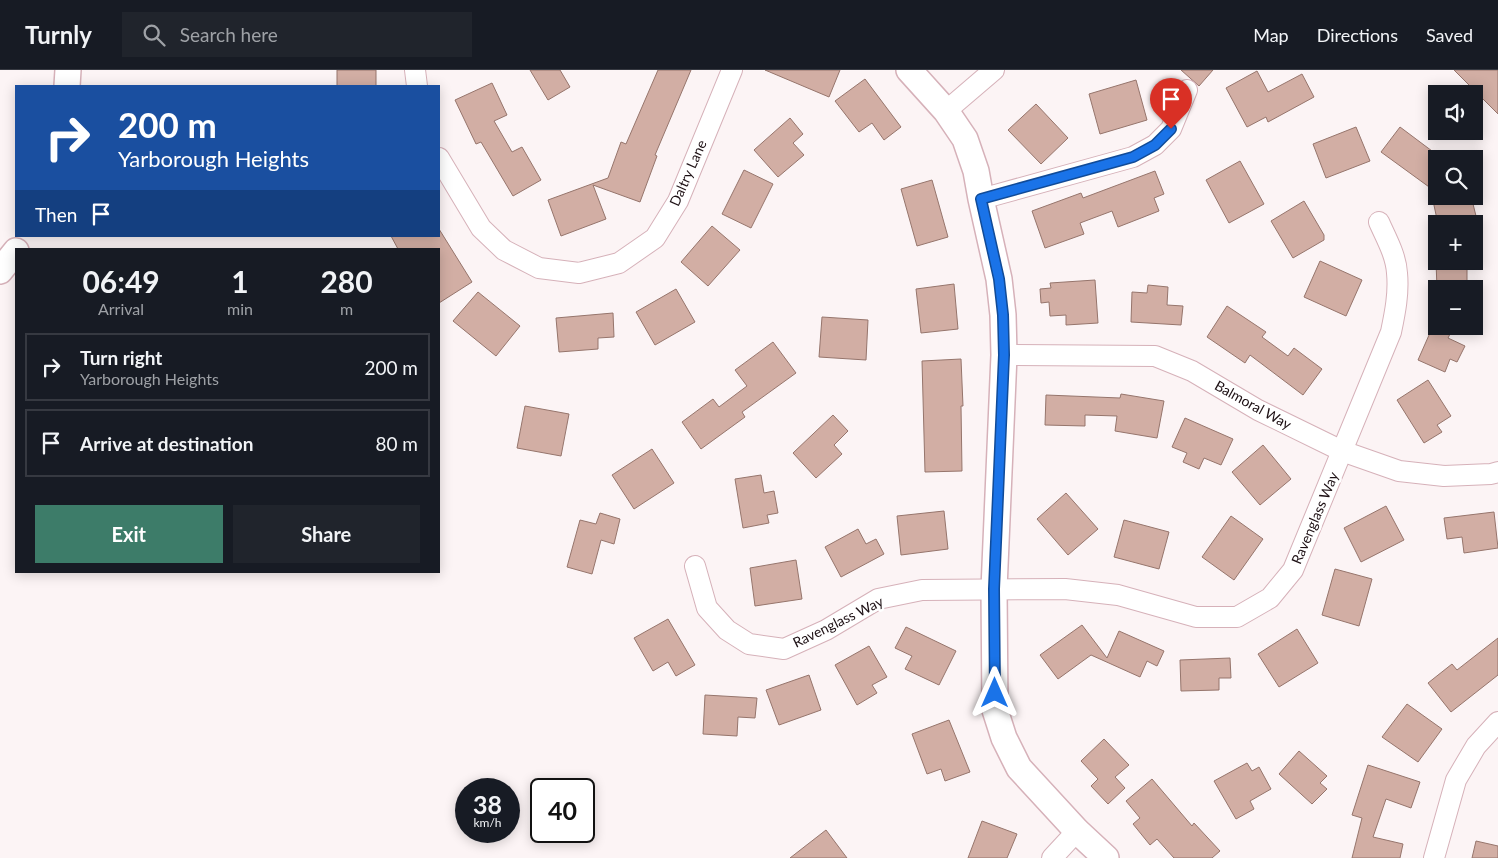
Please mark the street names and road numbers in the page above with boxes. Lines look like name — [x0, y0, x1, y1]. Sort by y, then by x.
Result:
street label: Daltry Lane — [665, 137, 710, 209]
street label: Balmoral Way — [1212, 377, 1295, 433]
street label: Ravenglass Way — [1287, 468, 1342, 566]
street label: Ravenglass Way — [790, 592, 886, 651]

